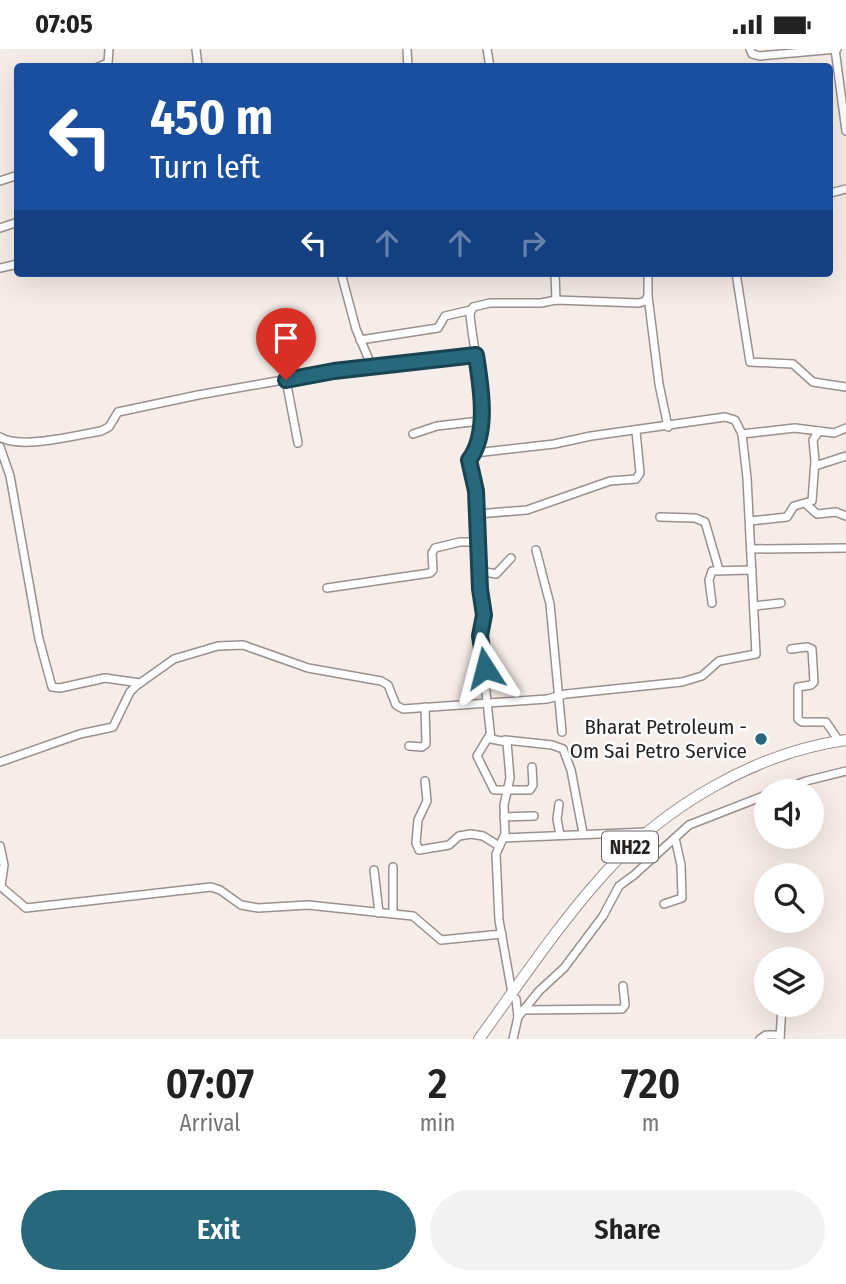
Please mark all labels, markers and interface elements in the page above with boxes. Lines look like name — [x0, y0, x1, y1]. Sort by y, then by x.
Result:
text: 07:05 — [35, 9, 93, 40]
text: 450 m — [150, 88, 273, 147]
icon: left — [35, 91, 126, 182]
text: Turn left — [150, 148, 260, 186]
icon: left — [295, 224, 333, 262]
icon: ahead — [368, 224, 406, 262]
icon: ahead — [441, 224, 479, 262]
icon: right — [514, 224, 552, 262]
pin — [256, 308, 316, 380]
icon: arrive — [267, 319, 305, 357]
position arrow — [448, 631, 522, 705]
place label: Bharat Petroleum - Om Sai Petro Service — [570, 714, 747, 764]
marker: Bharat Petroleum - Om Sai Petro Service — [753, 731, 769, 747]
map controls — [754, 779, 824, 1017]
button: sound — [754, 779, 824, 849]
road number: NH22 — [602, 831, 658, 863]
button: search — [754, 863, 824, 933]
button: layers — [754, 947, 824, 1017]
text: 07:07 — [166, 1059, 254, 1109]
text: 2 — [428, 1059, 447, 1109]
text: 720 — [621, 1059, 680, 1109]
text: Arrival — [179, 1109, 240, 1137]
text: min — [420, 1109, 455, 1137]
text: m — [642, 1109, 660, 1137]
button: Exit — [21, 1190, 416, 1270]
button: Share — [430, 1190, 825, 1270]

